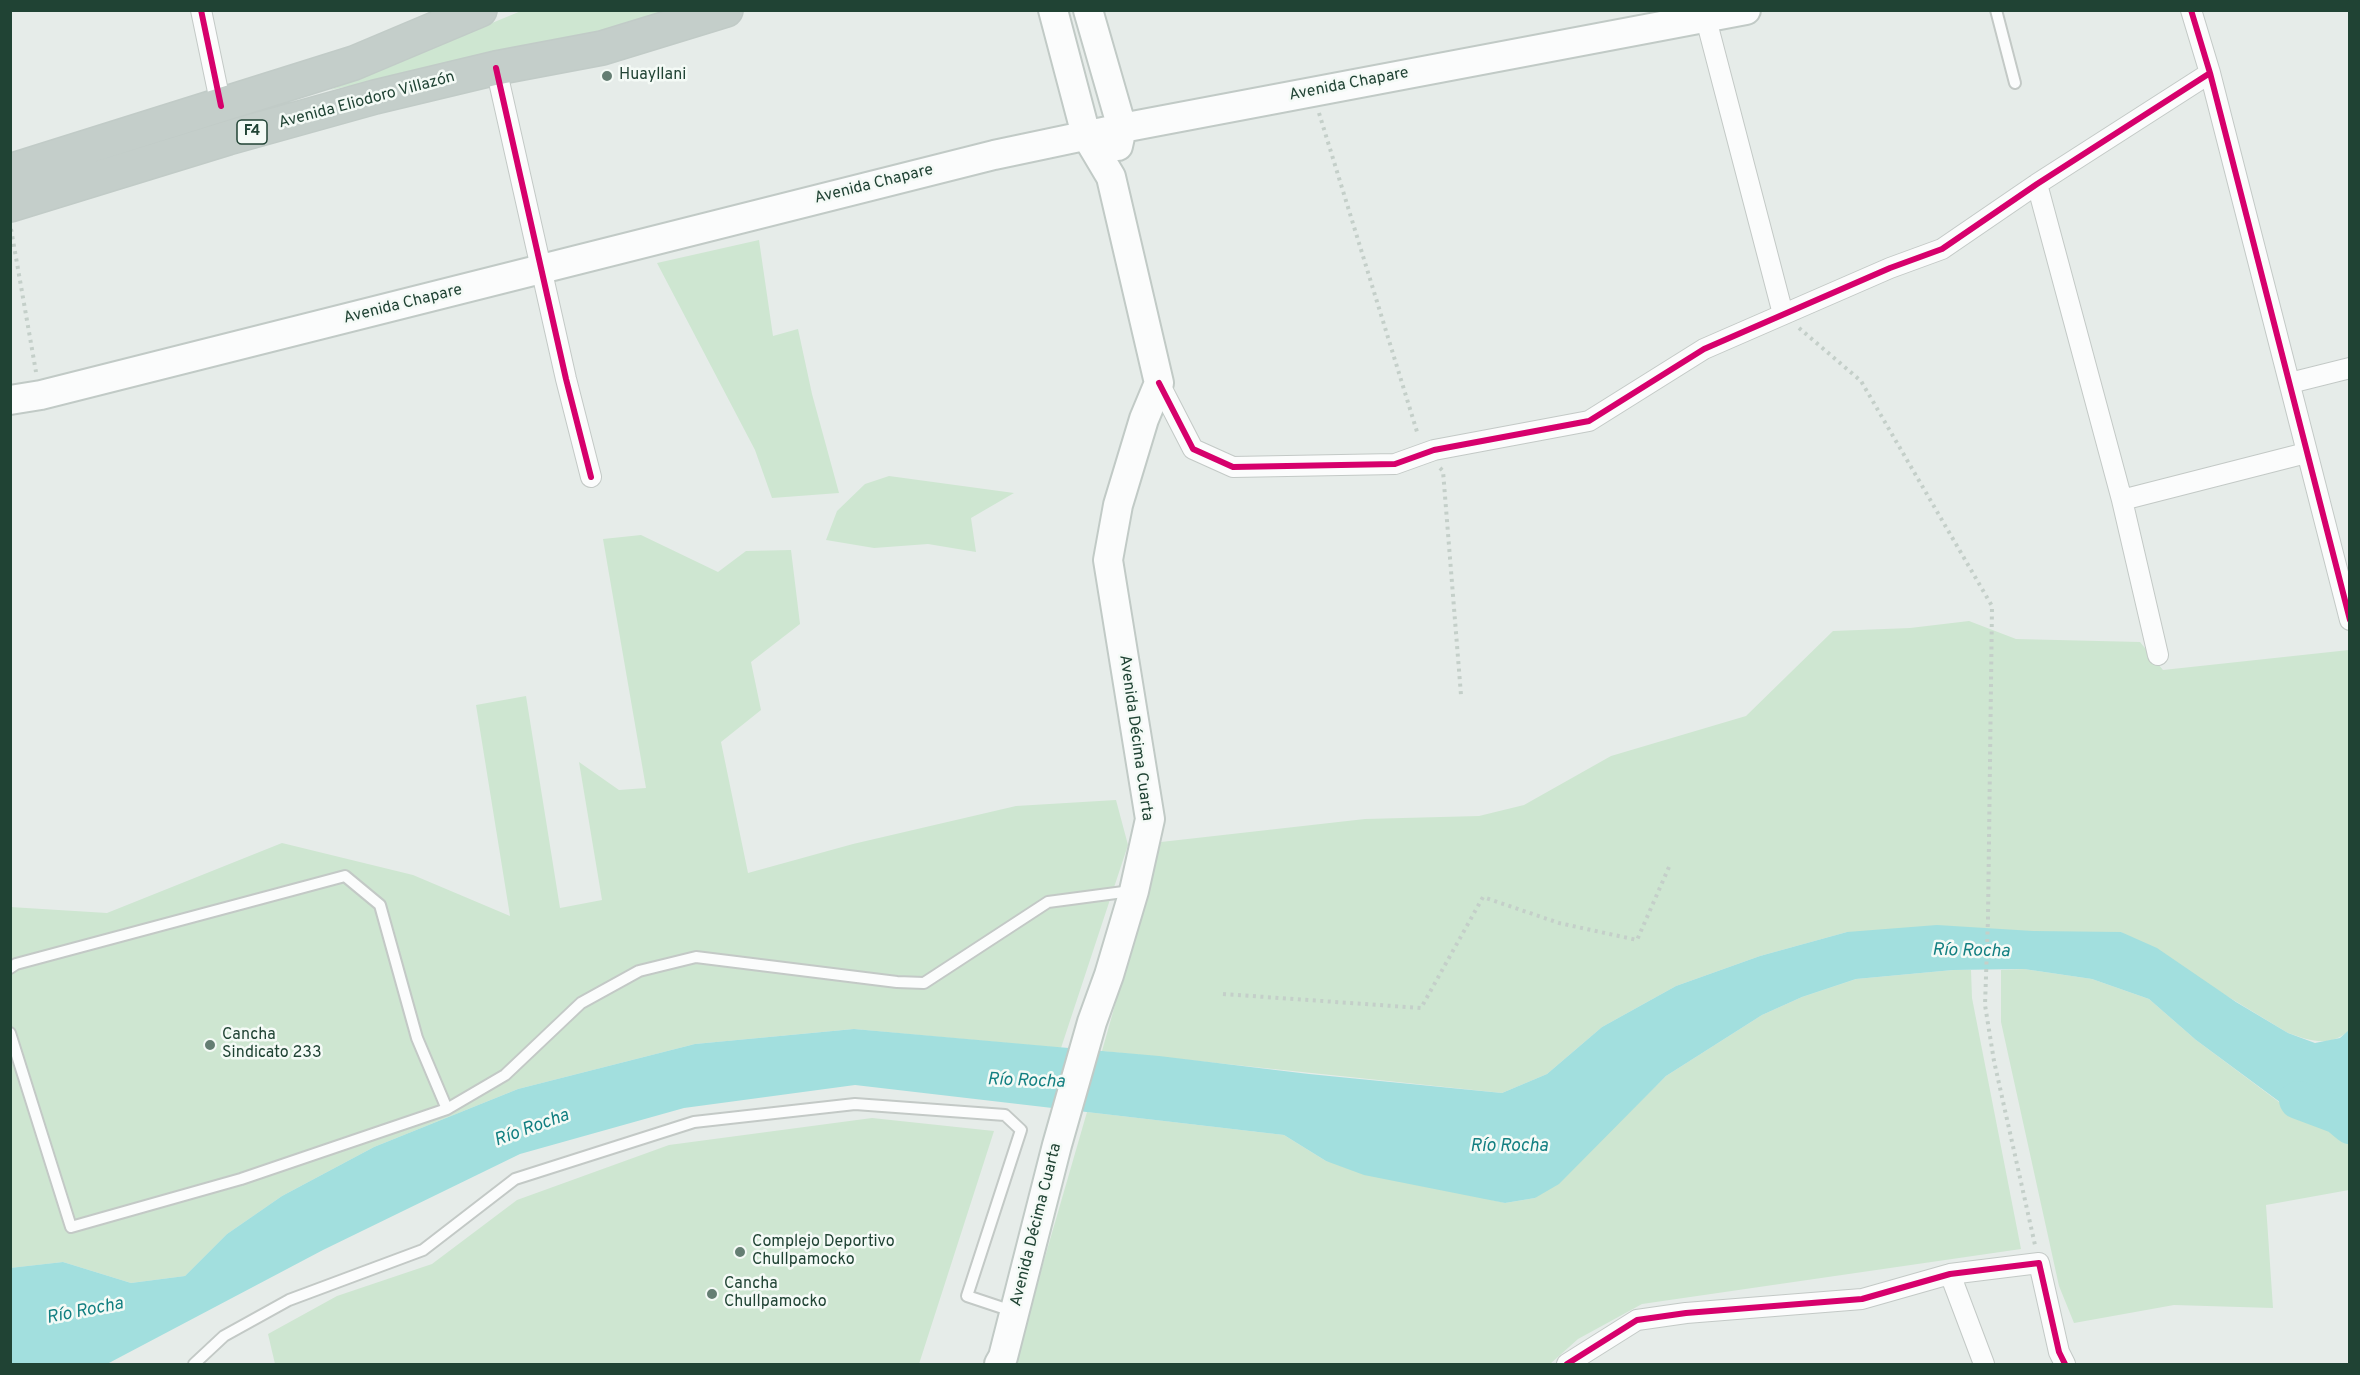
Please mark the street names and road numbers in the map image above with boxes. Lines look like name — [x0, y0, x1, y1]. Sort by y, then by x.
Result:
street label: Avenida Chapare — [1288, 64, 1410, 106]
street label: Avenida Eliodoro Villazón — [277, 68, 457, 134]
road number: F4 — [237, 120, 267, 144]
street label: Avenida Chapare — [813, 161, 935, 209]
street label: Avenida Chapare — [342, 281, 464, 329]
street label: Avenida Décima Cuarta — [1114, 654, 1156, 822]
street label: Avenida Décima Cuarta — [1007, 1142, 1067, 1308]

